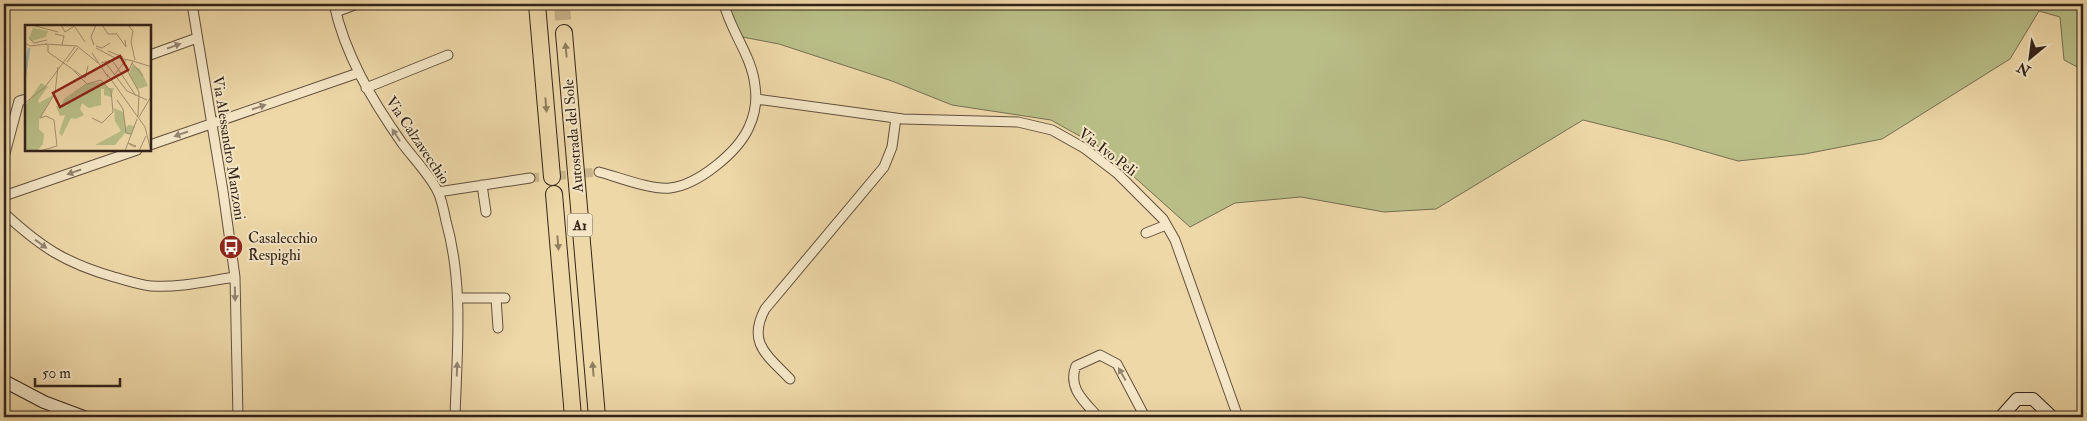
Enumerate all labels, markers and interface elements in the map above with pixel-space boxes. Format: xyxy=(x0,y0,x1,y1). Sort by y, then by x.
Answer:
inset map xyxy=(25,25,151,151)
north arrow xyxy=(2004,32,2054,82)
one-way arrow xyxy=(166,42,181,49)
one-way arrow xyxy=(562,42,570,58)
text: N xyxy=(2014,58,2034,80)
street label: Via Alessandro Manzoni xyxy=(208,75,249,221)
street label: Autostrada del Sole xyxy=(559,78,588,195)
street label: Via Calzavecchio xyxy=(381,93,454,188)
one-way arrow xyxy=(542,97,550,113)
one-way arrow xyxy=(251,103,266,111)
street label: Via Ivo Peli xyxy=(1074,124,1141,181)
one-way arrow xyxy=(392,128,401,141)
one-way arrow xyxy=(173,131,188,139)
one-way arrow xyxy=(66,168,81,176)
road number: A1 xyxy=(568,214,592,236)
place label: Casalecchio Respighi xyxy=(248,229,318,266)
bus stop icon: Casalecchio Respighi xyxy=(218,234,244,260)
one-way arrow xyxy=(554,235,562,251)
one-way arrow xyxy=(34,239,48,249)
one-way arrow xyxy=(231,286,239,302)
scale bar xyxy=(35,356,120,388)
one-way arrow xyxy=(453,360,461,376)
one-way arrow xyxy=(588,360,596,376)
text: 50 m xyxy=(42,364,71,383)
one-way arrow xyxy=(1118,367,1126,381)

